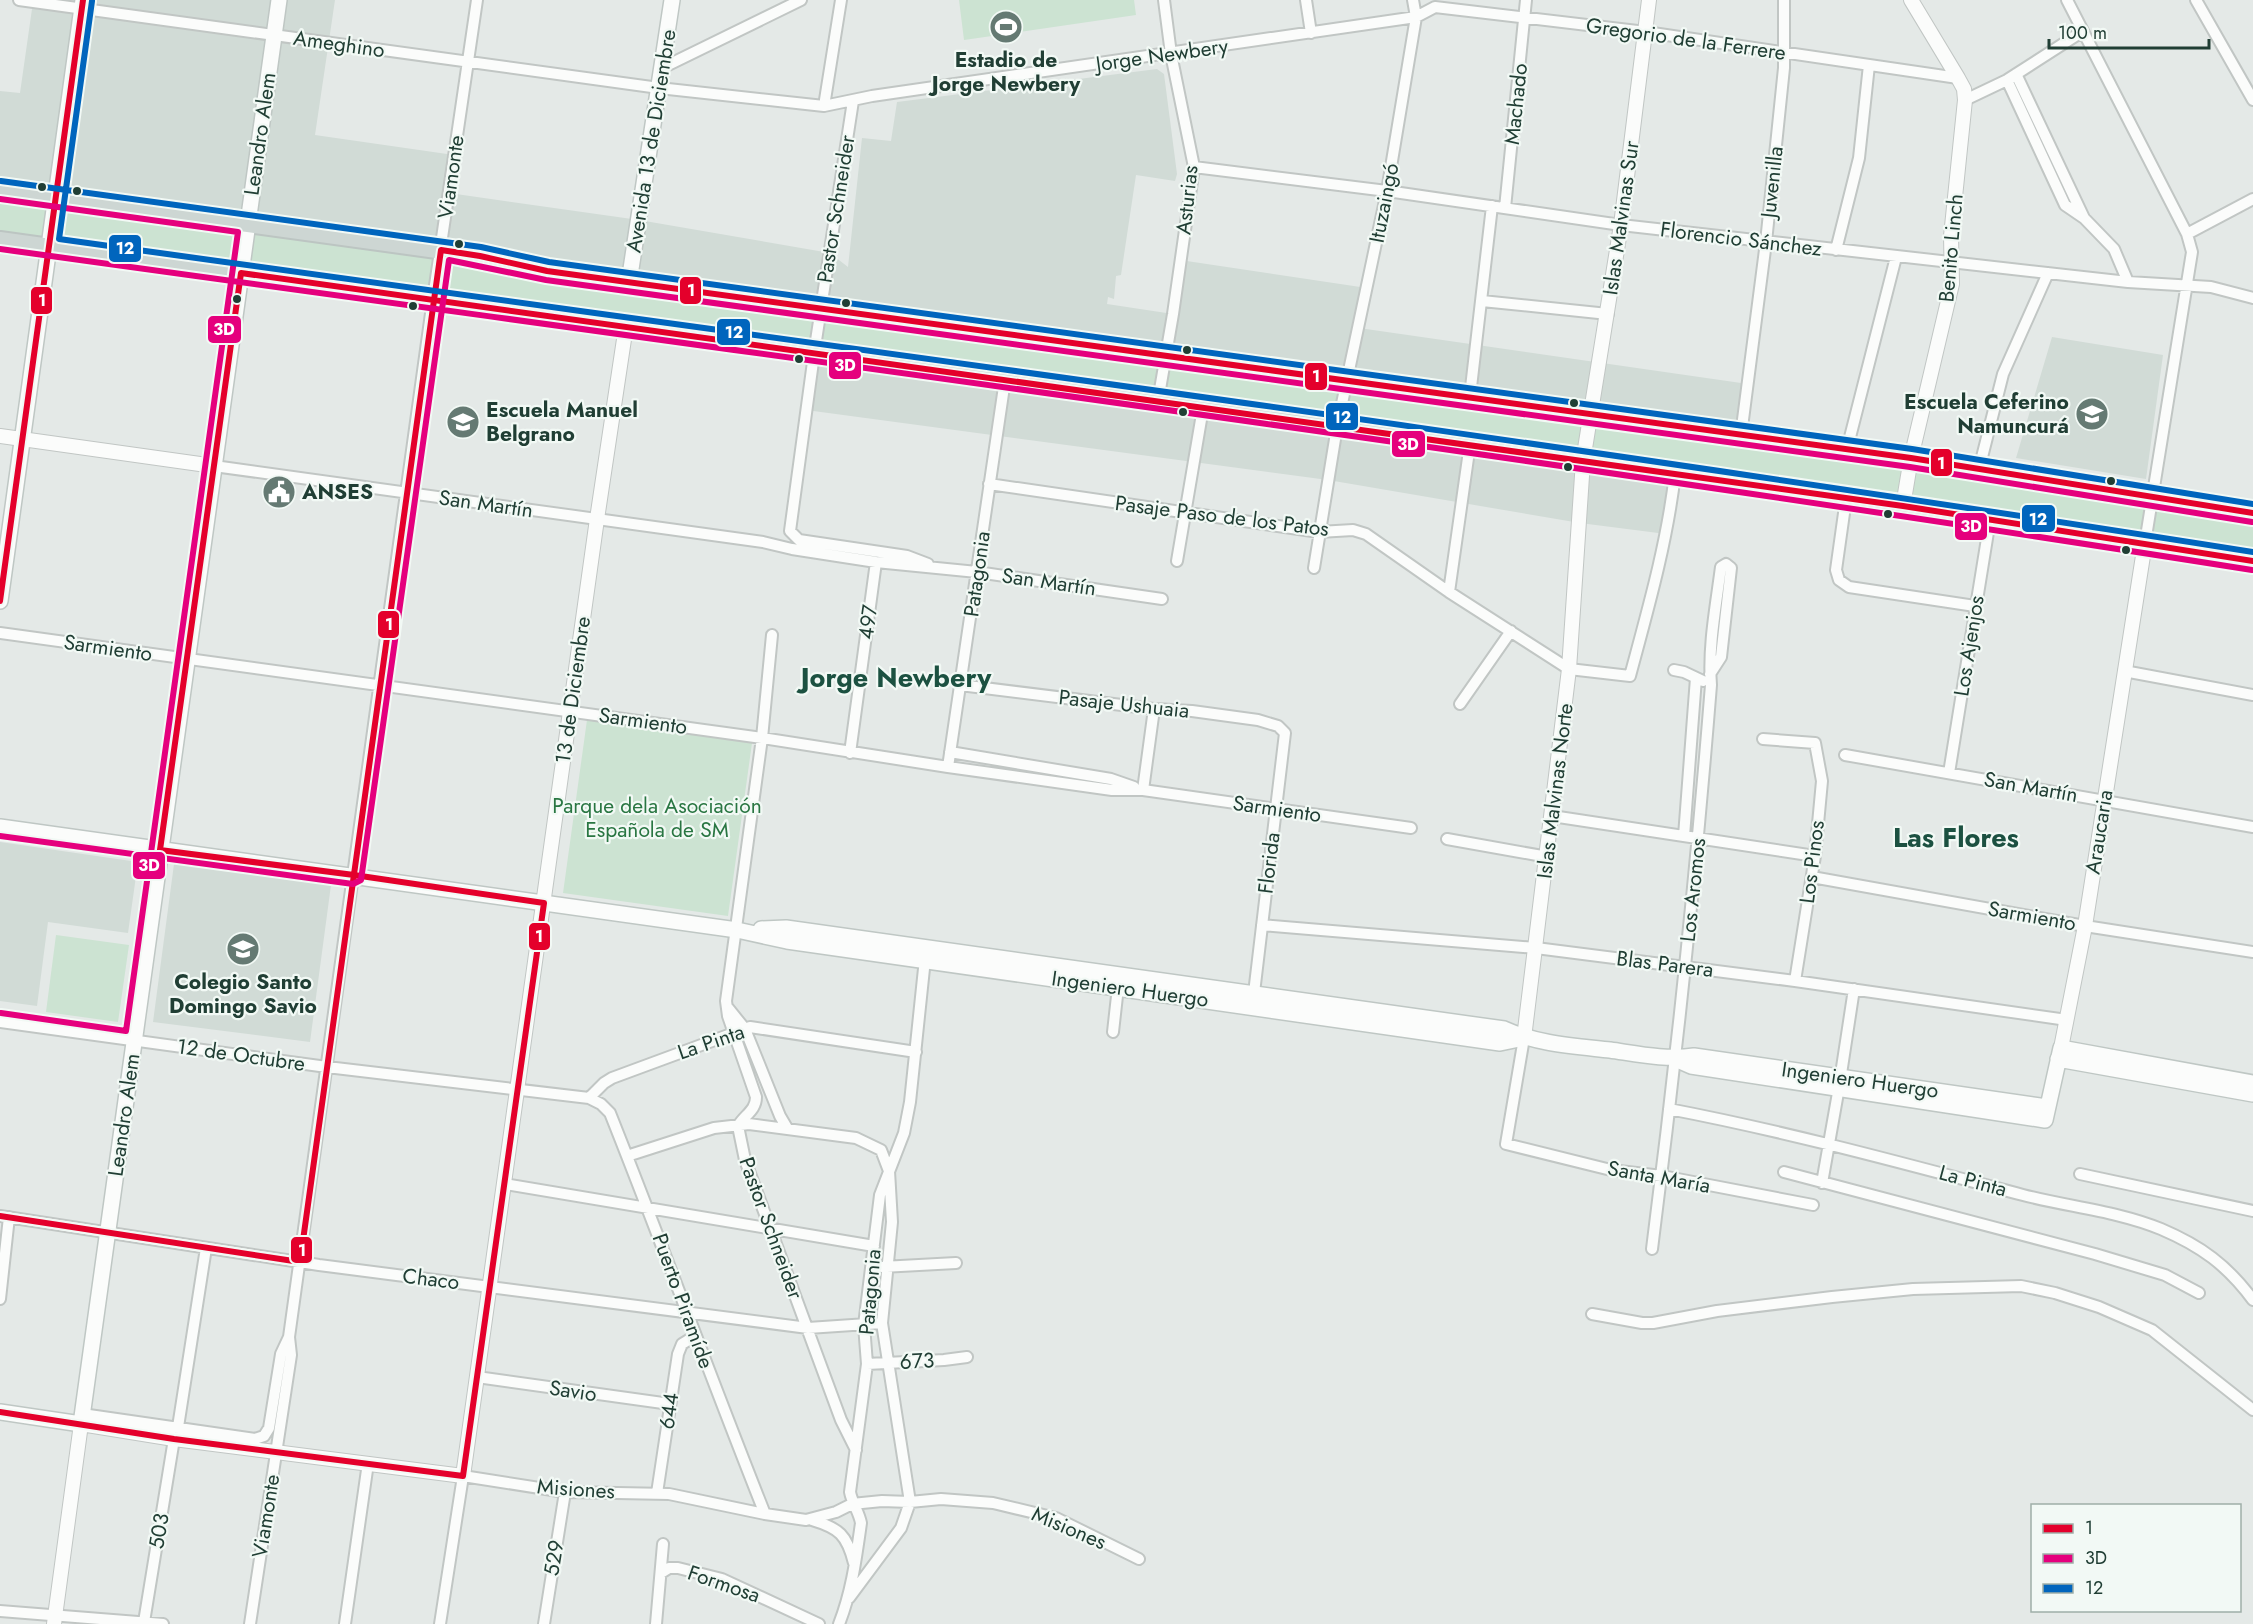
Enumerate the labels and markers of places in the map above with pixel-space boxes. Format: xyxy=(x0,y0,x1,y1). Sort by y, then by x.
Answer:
sports icon: Estadio de Jorge Newbery xyxy=(988,9,1024,45)
place label: Estadio de Jorge Newbery xyxy=(928,45,1081,99)
unlabelled marker xyxy=(36,181,48,193)
unlabelled marker xyxy=(71,185,83,197)
unlabelled marker xyxy=(453,238,465,250)
unlabelled marker xyxy=(231,293,243,305)
unlabelled marker xyxy=(840,297,852,309)
unlabelled marker xyxy=(407,300,419,312)
unlabelled marker xyxy=(1181,344,1193,356)
unlabelled marker xyxy=(793,353,805,365)
place label: Escuela Ceferino Namuncurá xyxy=(1904,387,2069,441)
place label: Escuela Manuel Belgrano xyxy=(486,395,638,449)
school or university icon: Escuela Ceferino Namuncurá xyxy=(2074,396,2110,432)
unlabelled marker xyxy=(1568,397,1580,409)
school or university icon: Escuela Manuel Belgrano xyxy=(445,404,481,440)
unlabelled marker xyxy=(1177,406,1189,418)
unlabelled marker xyxy=(1562,461,1574,473)
public building icon: ANSES xyxy=(261,474,297,510)
unlabelled marker xyxy=(2105,475,2117,487)
place label: ANSES xyxy=(301,477,373,507)
unlabelled marker xyxy=(1882,508,1894,520)
unlabelled marker xyxy=(2120,544,2132,556)
school or university icon: Colegio Santo Domingo Savio xyxy=(225,931,261,967)
place label: Colegio Santo Domingo Savio xyxy=(169,967,317,1021)

